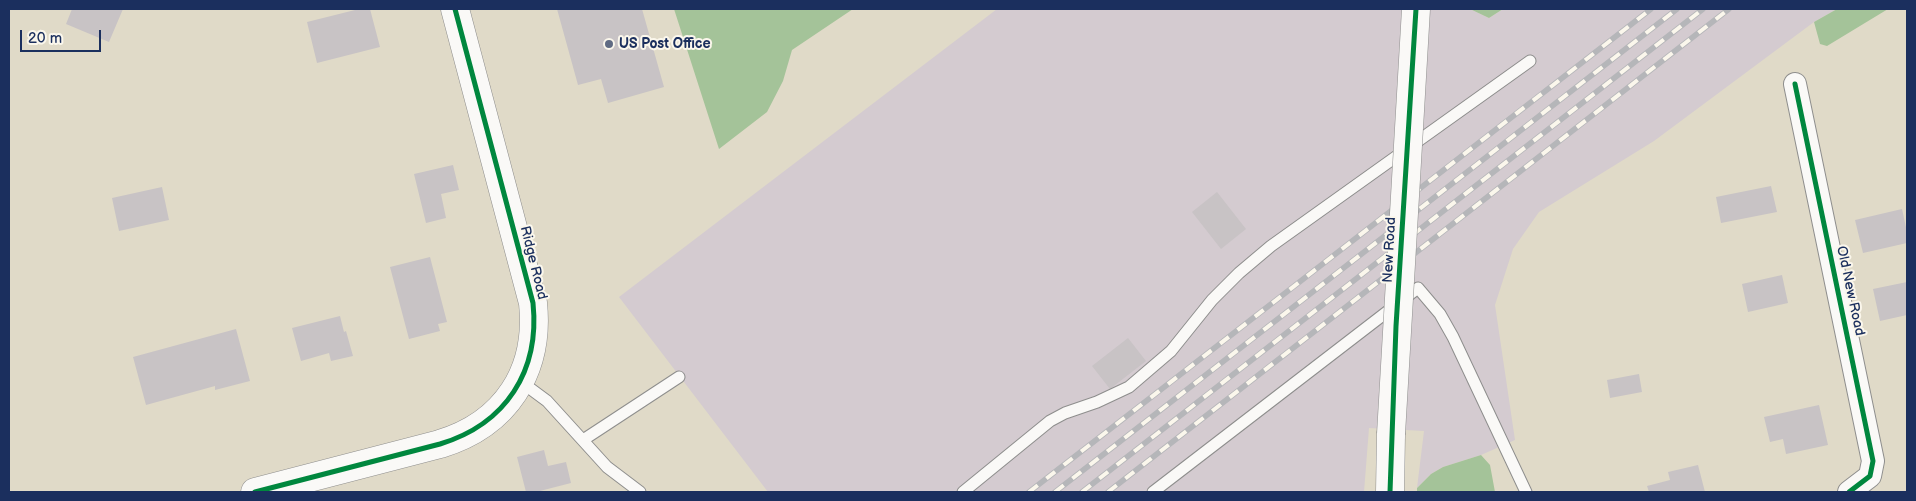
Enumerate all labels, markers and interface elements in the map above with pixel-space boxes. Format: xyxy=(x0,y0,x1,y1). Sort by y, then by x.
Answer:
scale bar xyxy=(22,20,104,52)
text: 20 m xyxy=(28,29,62,48)
place label: US Post Office xyxy=(619,36,711,52)
marker: US Post Office xyxy=(603,38,615,50)
street label: New Road xyxy=(1380,217,1400,283)
street label: Ridge Road xyxy=(516,224,550,302)
street label: Old New Road xyxy=(1832,245,1868,337)

